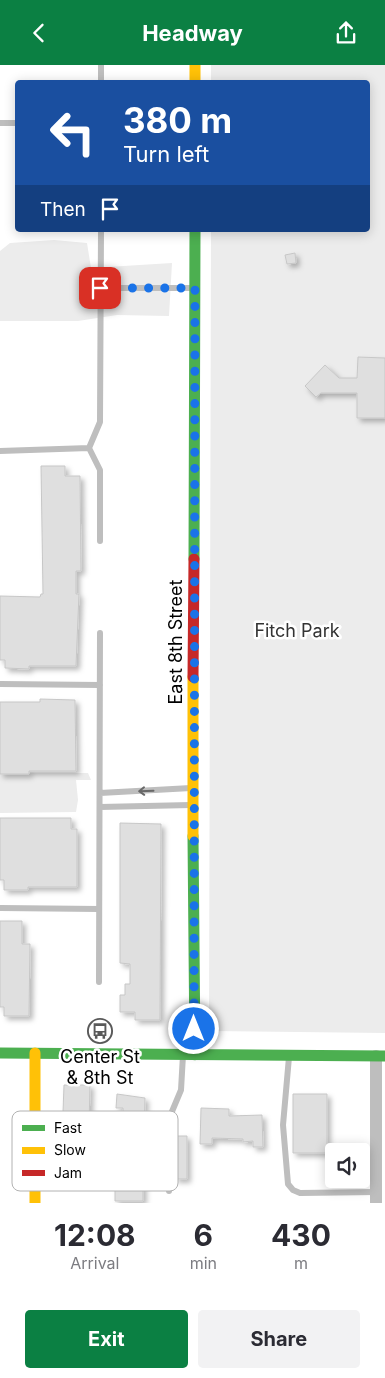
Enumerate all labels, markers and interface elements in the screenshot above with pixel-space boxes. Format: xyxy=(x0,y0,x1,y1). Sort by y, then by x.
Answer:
icon: back xyxy=(25,19,53,47)
icon: share xyxy=(332,19,360,47)
text: Headway xyxy=(142,20,243,46)
text: 380 m xyxy=(123,99,232,141)
icon: left xyxy=(40,100,105,165)
text: Turn left xyxy=(123,141,209,167)
icon: arrive xyxy=(96,195,124,223)
text: Then xyxy=(40,198,86,221)
pin xyxy=(79,267,121,309)
icon: arrive xyxy=(86,274,114,302)
street label: East 8th Street xyxy=(165,579,186,704)
park label: Fitch Park xyxy=(254,620,340,641)
one-way arrow xyxy=(139,786,155,795)
position arrow xyxy=(167,1002,219,1054)
bus stop icon: Center St & 8th St xyxy=(87,1018,113,1044)
place label: Center St & 8th St xyxy=(60,1046,140,1088)
legend xyxy=(12,1111,178,1191)
text: Fast xyxy=(54,1119,82,1136)
text: Slow xyxy=(54,1141,86,1158)
map controls xyxy=(325,1143,370,1188)
button: sound xyxy=(325,1143,370,1188)
text: Jam xyxy=(54,1164,82,1181)
text: 12:08 xyxy=(54,1217,136,1253)
text: 6 xyxy=(194,1217,213,1253)
text: 430 xyxy=(271,1217,331,1253)
text: Arrival xyxy=(70,1253,119,1273)
text: min xyxy=(190,1253,217,1273)
text: m xyxy=(294,1253,308,1273)
button: Exit xyxy=(25,1310,188,1368)
button: Share xyxy=(198,1310,360,1368)

